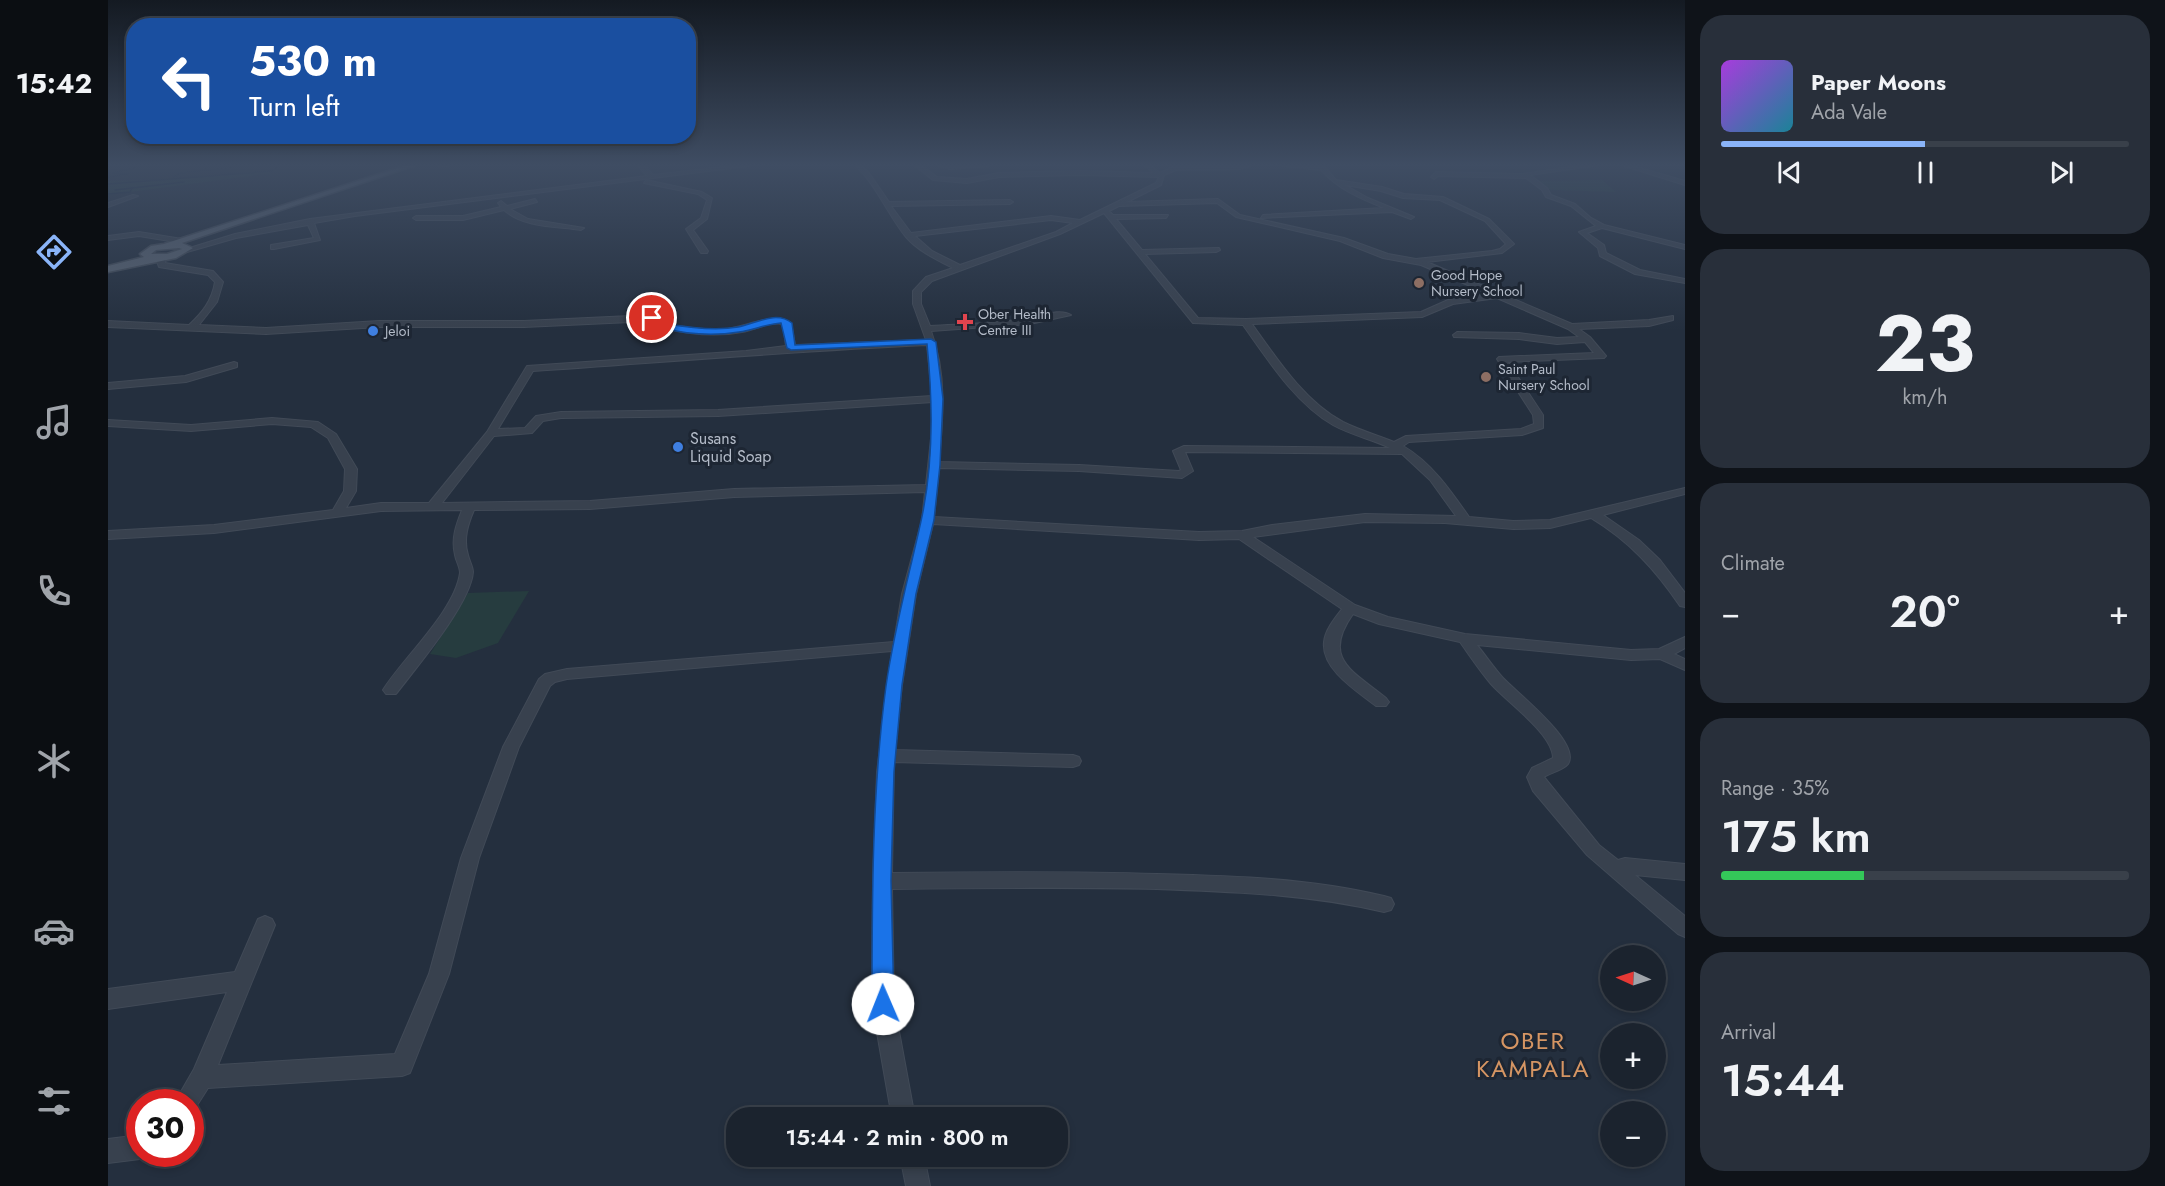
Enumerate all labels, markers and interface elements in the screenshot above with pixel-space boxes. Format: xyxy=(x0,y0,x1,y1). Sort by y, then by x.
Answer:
text: 530 m xyxy=(249,31,377,92)
icon: left xyxy=(150,42,228,120)
text: 15:42 xyxy=(16,64,92,103)
text: Paper Moons xyxy=(1811,66,1946,98)
text: Turn left xyxy=(249,87,339,126)
text: Ada Vale xyxy=(1811,98,1887,127)
icon: previous xyxy=(1773,156,1806,189)
icon: pause xyxy=(1909,156,1942,189)
icon: next xyxy=(2045,156,2078,189)
icon: directions xyxy=(33,231,75,273)
place label: Good Hope Nursery School xyxy=(1431,265,1523,301)
marker: Good Hope Nursery School xyxy=(1412,276,1426,290)
text: 23 xyxy=(1875,288,1975,400)
pin xyxy=(626,292,677,343)
icon: arrive xyxy=(635,301,668,334)
place label: Ober Health Centre III xyxy=(978,304,1051,340)
marker: Ober Health Centre III xyxy=(956,313,974,331)
place label: Jeloi xyxy=(383,321,410,341)
marker: Jeloi xyxy=(366,324,380,338)
place label: Saint Paul Nursery School xyxy=(1498,359,1590,395)
marker: Saint Paul Nursery School xyxy=(1479,370,1493,384)
text: km/h xyxy=(1902,383,1948,412)
icon: music xyxy=(33,401,75,443)
place label: Susans Liquid Soap xyxy=(690,427,771,468)
marker: Susans Liquid Soap xyxy=(671,440,685,454)
text: Climate xyxy=(1721,549,1785,578)
icon: phone xyxy=(33,570,75,612)
text: 20° xyxy=(1889,579,1960,644)
text: − xyxy=(1721,589,1740,636)
text: + xyxy=(2109,589,2129,636)
icon: climate xyxy=(33,740,75,782)
text: Range · 35% xyxy=(1721,774,1829,803)
text: 175 km xyxy=(1721,804,1871,869)
icon: car xyxy=(33,910,75,952)
north arrow xyxy=(1600,945,1666,1011)
map controls xyxy=(1600,945,1666,1167)
position arrow xyxy=(851,972,915,1036)
text: Arrival xyxy=(1721,1018,1776,1047)
district label: OBER KAMPALA xyxy=(1476,1023,1590,1086)
button: + xyxy=(1600,1023,1666,1089)
text: 15:44 xyxy=(1721,1048,1845,1113)
icon: filters xyxy=(33,1080,75,1122)
speed limit sign: 30 xyxy=(126,1089,204,1167)
button: − xyxy=(1600,1101,1666,1167)
text: 15:44 · 2 min · 800 m xyxy=(785,1121,1009,1153)

